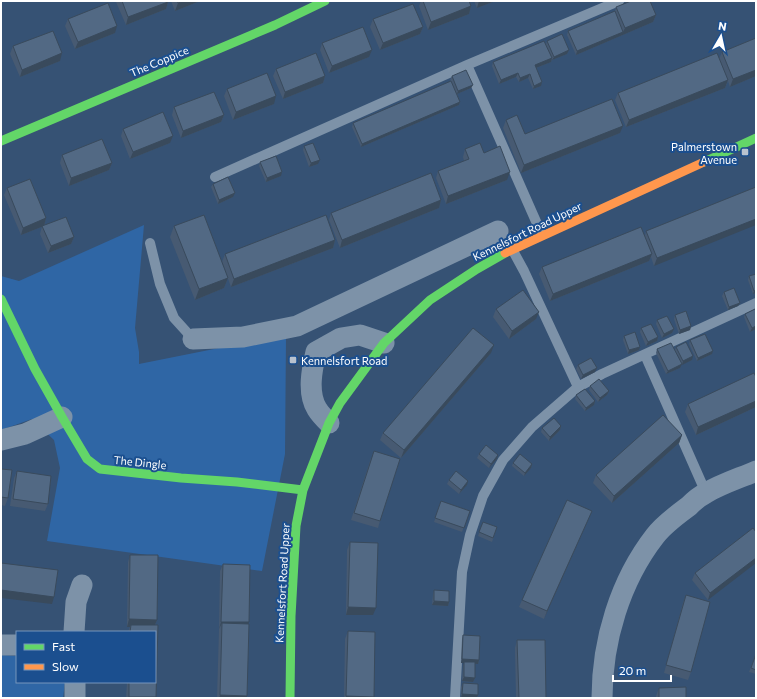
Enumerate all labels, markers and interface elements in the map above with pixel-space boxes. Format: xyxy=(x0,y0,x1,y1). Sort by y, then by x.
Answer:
north arrow xyxy=(701,16,741,56)
text: N xyxy=(718,19,728,33)
street label: The Coppice xyxy=(128,43,190,79)
place label: Palmerstown Avenue xyxy=(671,140,737,166)
marker: Palmerstown Avenue xyxy=(740,147,750,157)
street label: Kennelsfort Road Upper xyxy=(470,199,584,263)
place label: Kennelsfort Road xyxy=(301,354,387,367)
marker: Kennelsfort Road xyxy=(288,355,298,365)
street label: The Dingle xyxy=(113,453,167,471)
street label: Kennelsfort Road Upper xyxy=(272,522,292,643)
legend xyxy=(16,631,156,683)
text: Fast xyxy=(52,639,75,653)
scale bar xyxy=(613,657,671,683)
text: Slow xyxy=(52,659,79,673)
text: 20 m xyxy=(619,663,646,677)

